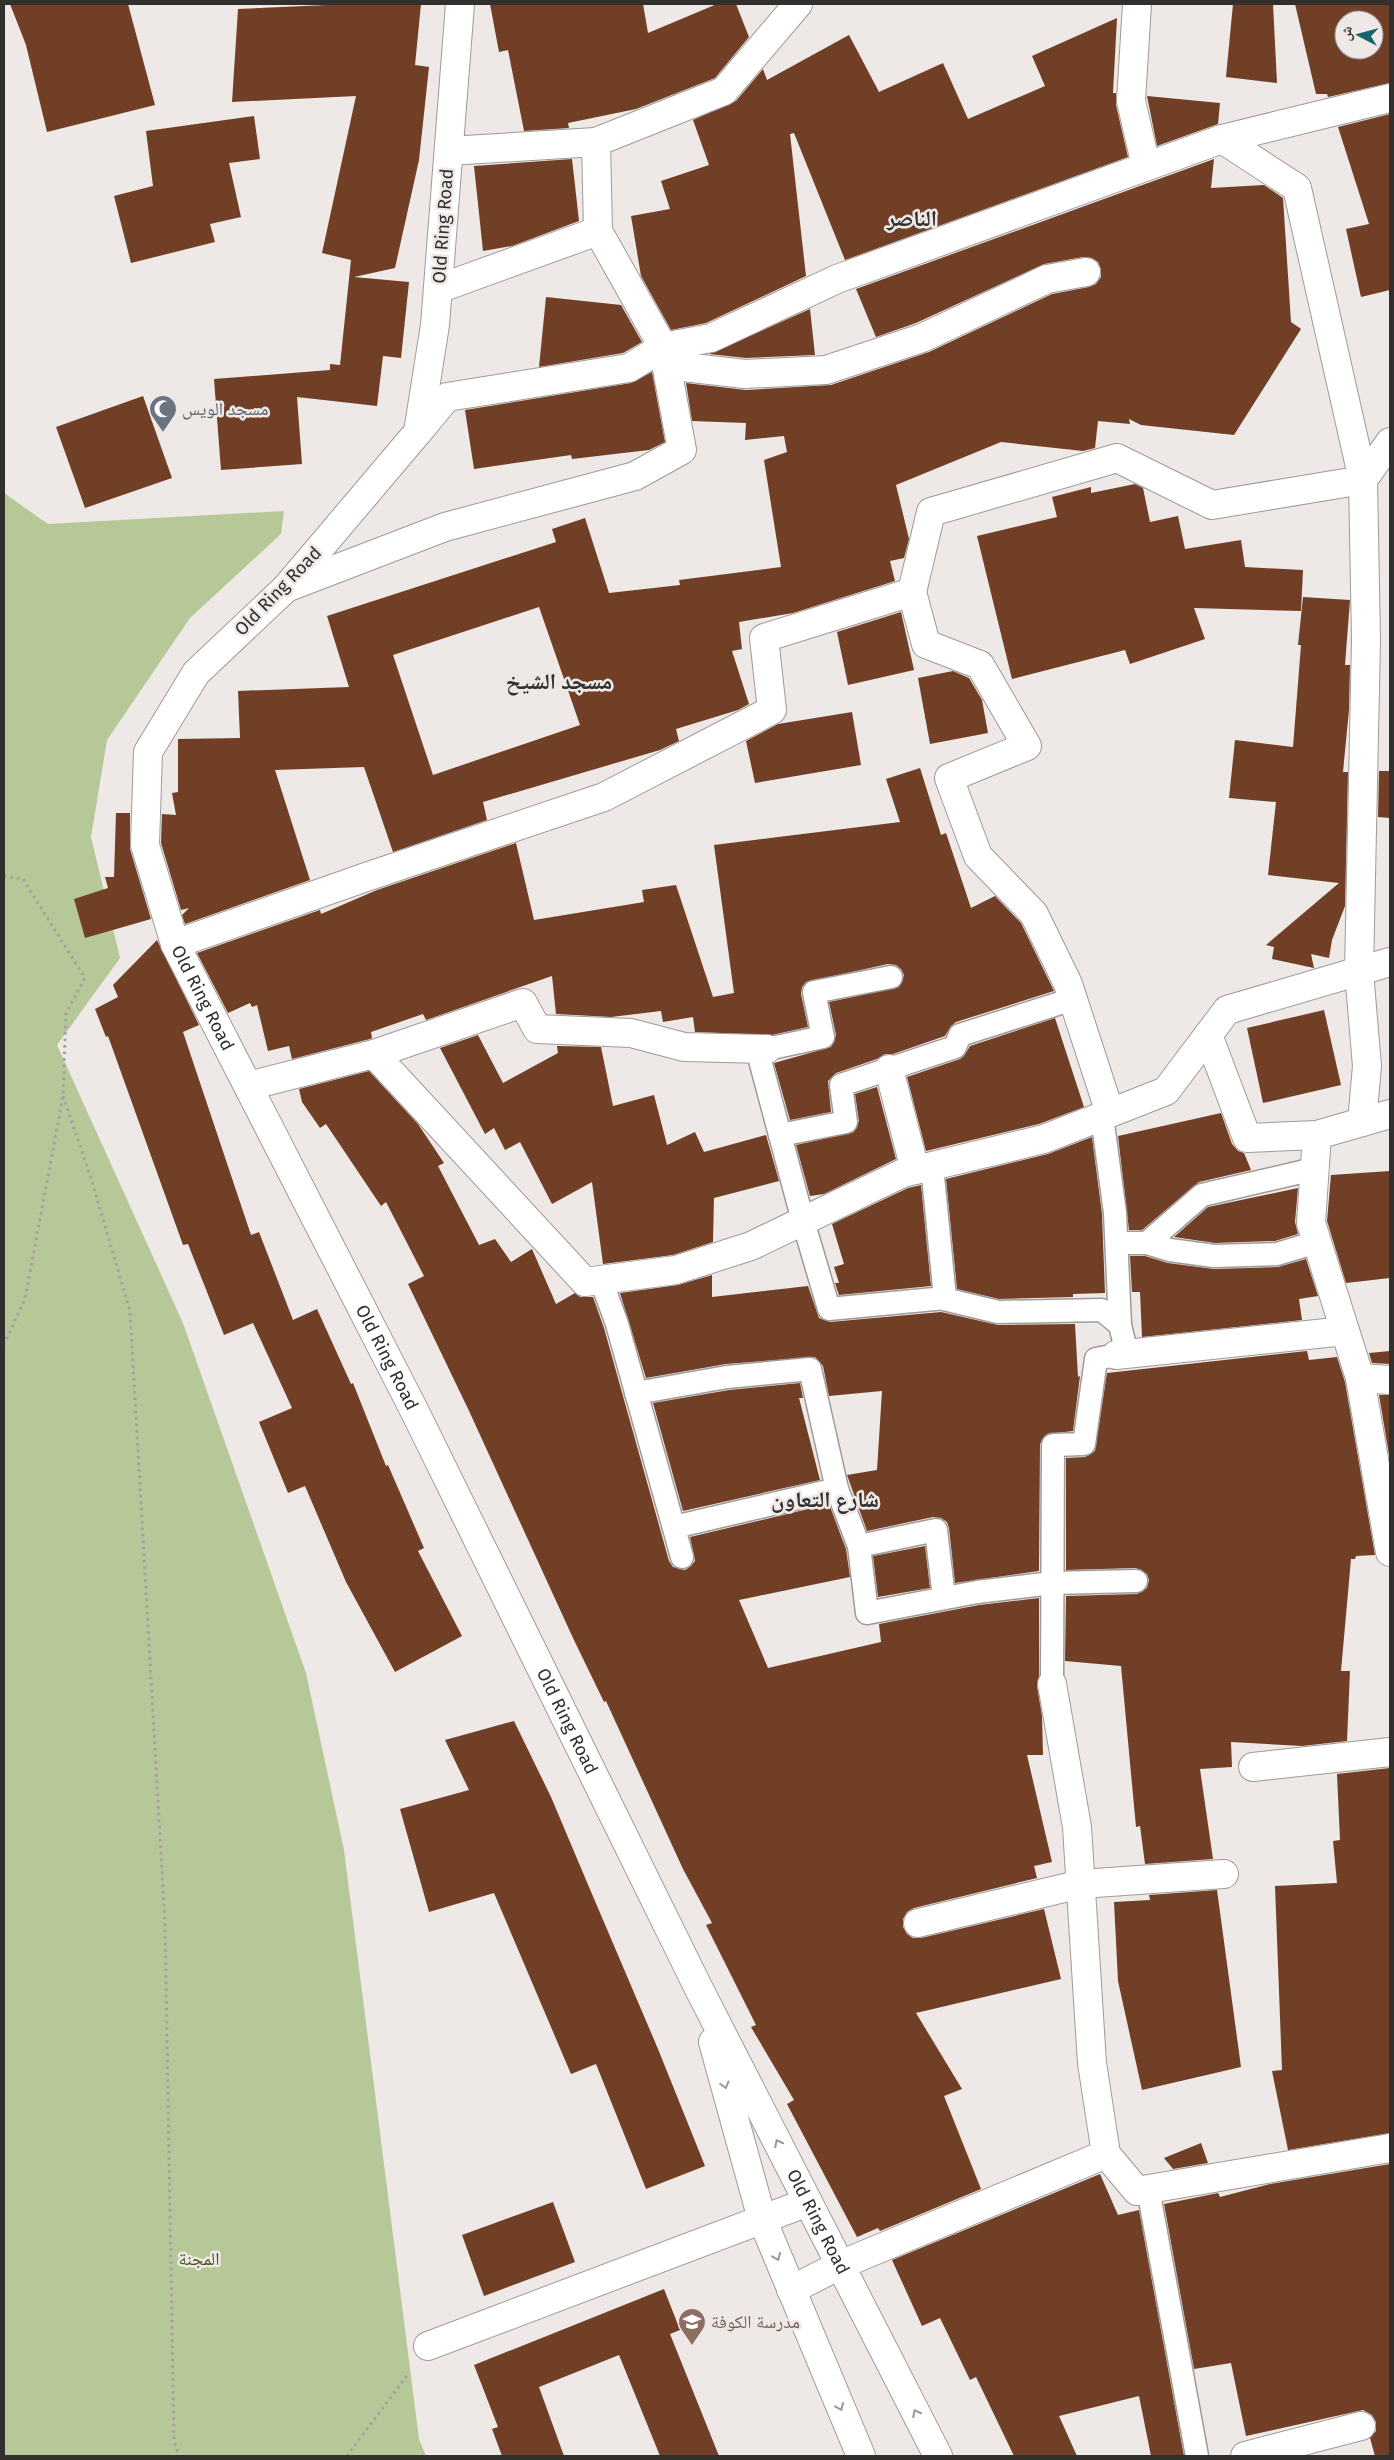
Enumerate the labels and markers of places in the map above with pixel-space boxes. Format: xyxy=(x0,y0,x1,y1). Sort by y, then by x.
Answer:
mosque icon: مسجد الويس xyxy=(148,394,178,433)
place label: مسجد الويس xyxy=(182,398,268,420)
school or university icon: مدرسة الكوفة xyxy=(677,2307,707,2346)
place label: مدرسة الكوفة xyxy=(711,2311,800,2333)

